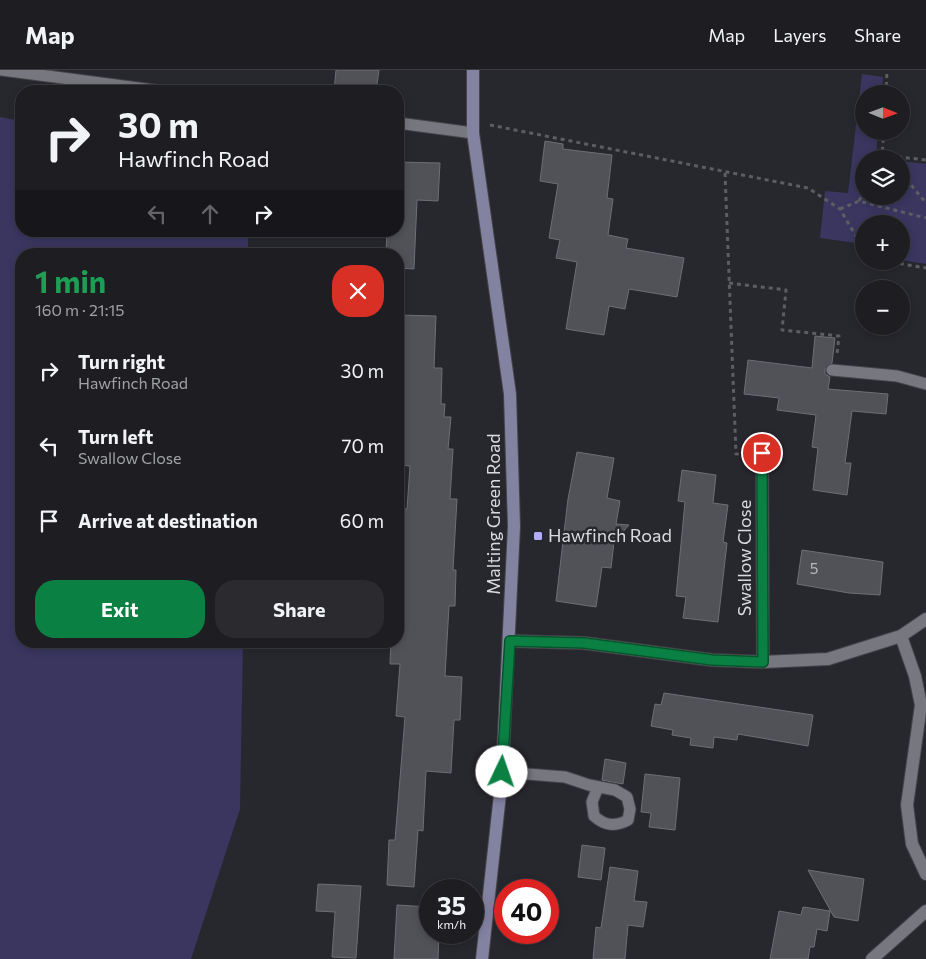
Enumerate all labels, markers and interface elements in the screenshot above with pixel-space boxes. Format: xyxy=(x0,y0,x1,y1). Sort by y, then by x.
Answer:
text: Map xyxy=(25,20,75,49)
text: Map xyxy=(708,24,745,46)
text: Layers xyxy=(773,24,826,46)
text: Share xyxy=(854,24,901,46)
north arrow xyxy=(855,85,910,140)
map controls xyxy=(855,85,910,335)
text: 30 m xyxy=(118,102,199,145)
icon: right xyxy=(35,105,100,170)
text: Hawfinch Road xyxy=(118,145,269,172)
button: layers xyxy=(855,150,910,205)
icon: left xyxy=(143,200,171,228)
icon: ahead xyxy=(196,200,224,228)
icon: right xyxy=(249,200,277,228)
button: + xyxy=(855,215,910,270)
text: 1 min xyxy=(35,262,106,299)
button: close xyxy=(332,265,384,317)
button: − xyxy=(855,280,910,335)
text: 160 m · 21:15 xyxy=(35,300,124,319)
text: Turn right xyxy=(78,350,165,373)
icon: right xyxy=(35,357,63,385)
text: 30 m xyxy=(341,359,384,382)
text: Hawfinch Road xyxy=(78,373,188,392)
text: Turn left xyxy=(78,425,153,448)
icon: left xyxy=(35,432,63,460)
pin xyxy=(741,432,783,474)
street label: Malting Green Road xyxy=(482,433,504,595)
text: 70 m xyxy=(341,434,384,457)
icon: arrive xyxy=(748,439,776,467)
text: Swallow Close xyxy=(78,448,181,467)
street label: Swallow Close xyxy=(733,500,755,616)
icon: arrive xyxy=(35,507,63,535)
text: Arrive at destination xyxy=(78,509,258,532)
text: 60 m xyxy=(340,509,384,532)
place label: Hawfinch Road xyxy=(548,524,672,546)
marker: Hawfinch Road xyxy=(532,530,544,542)
house number: 5 xyxy=(810,559,818,577)
button: Exit xyxy=(35,580,205,638)
button: Share xyxy=(215,580,384,638)
position arrow xyxy=(475,745,527,797)
speed limit sign: 40 xyxy=(494,879,559,944)
text: 35 xyxy=(437,890,466,920)
text: km/h xyxy=(437,917,466,931)

